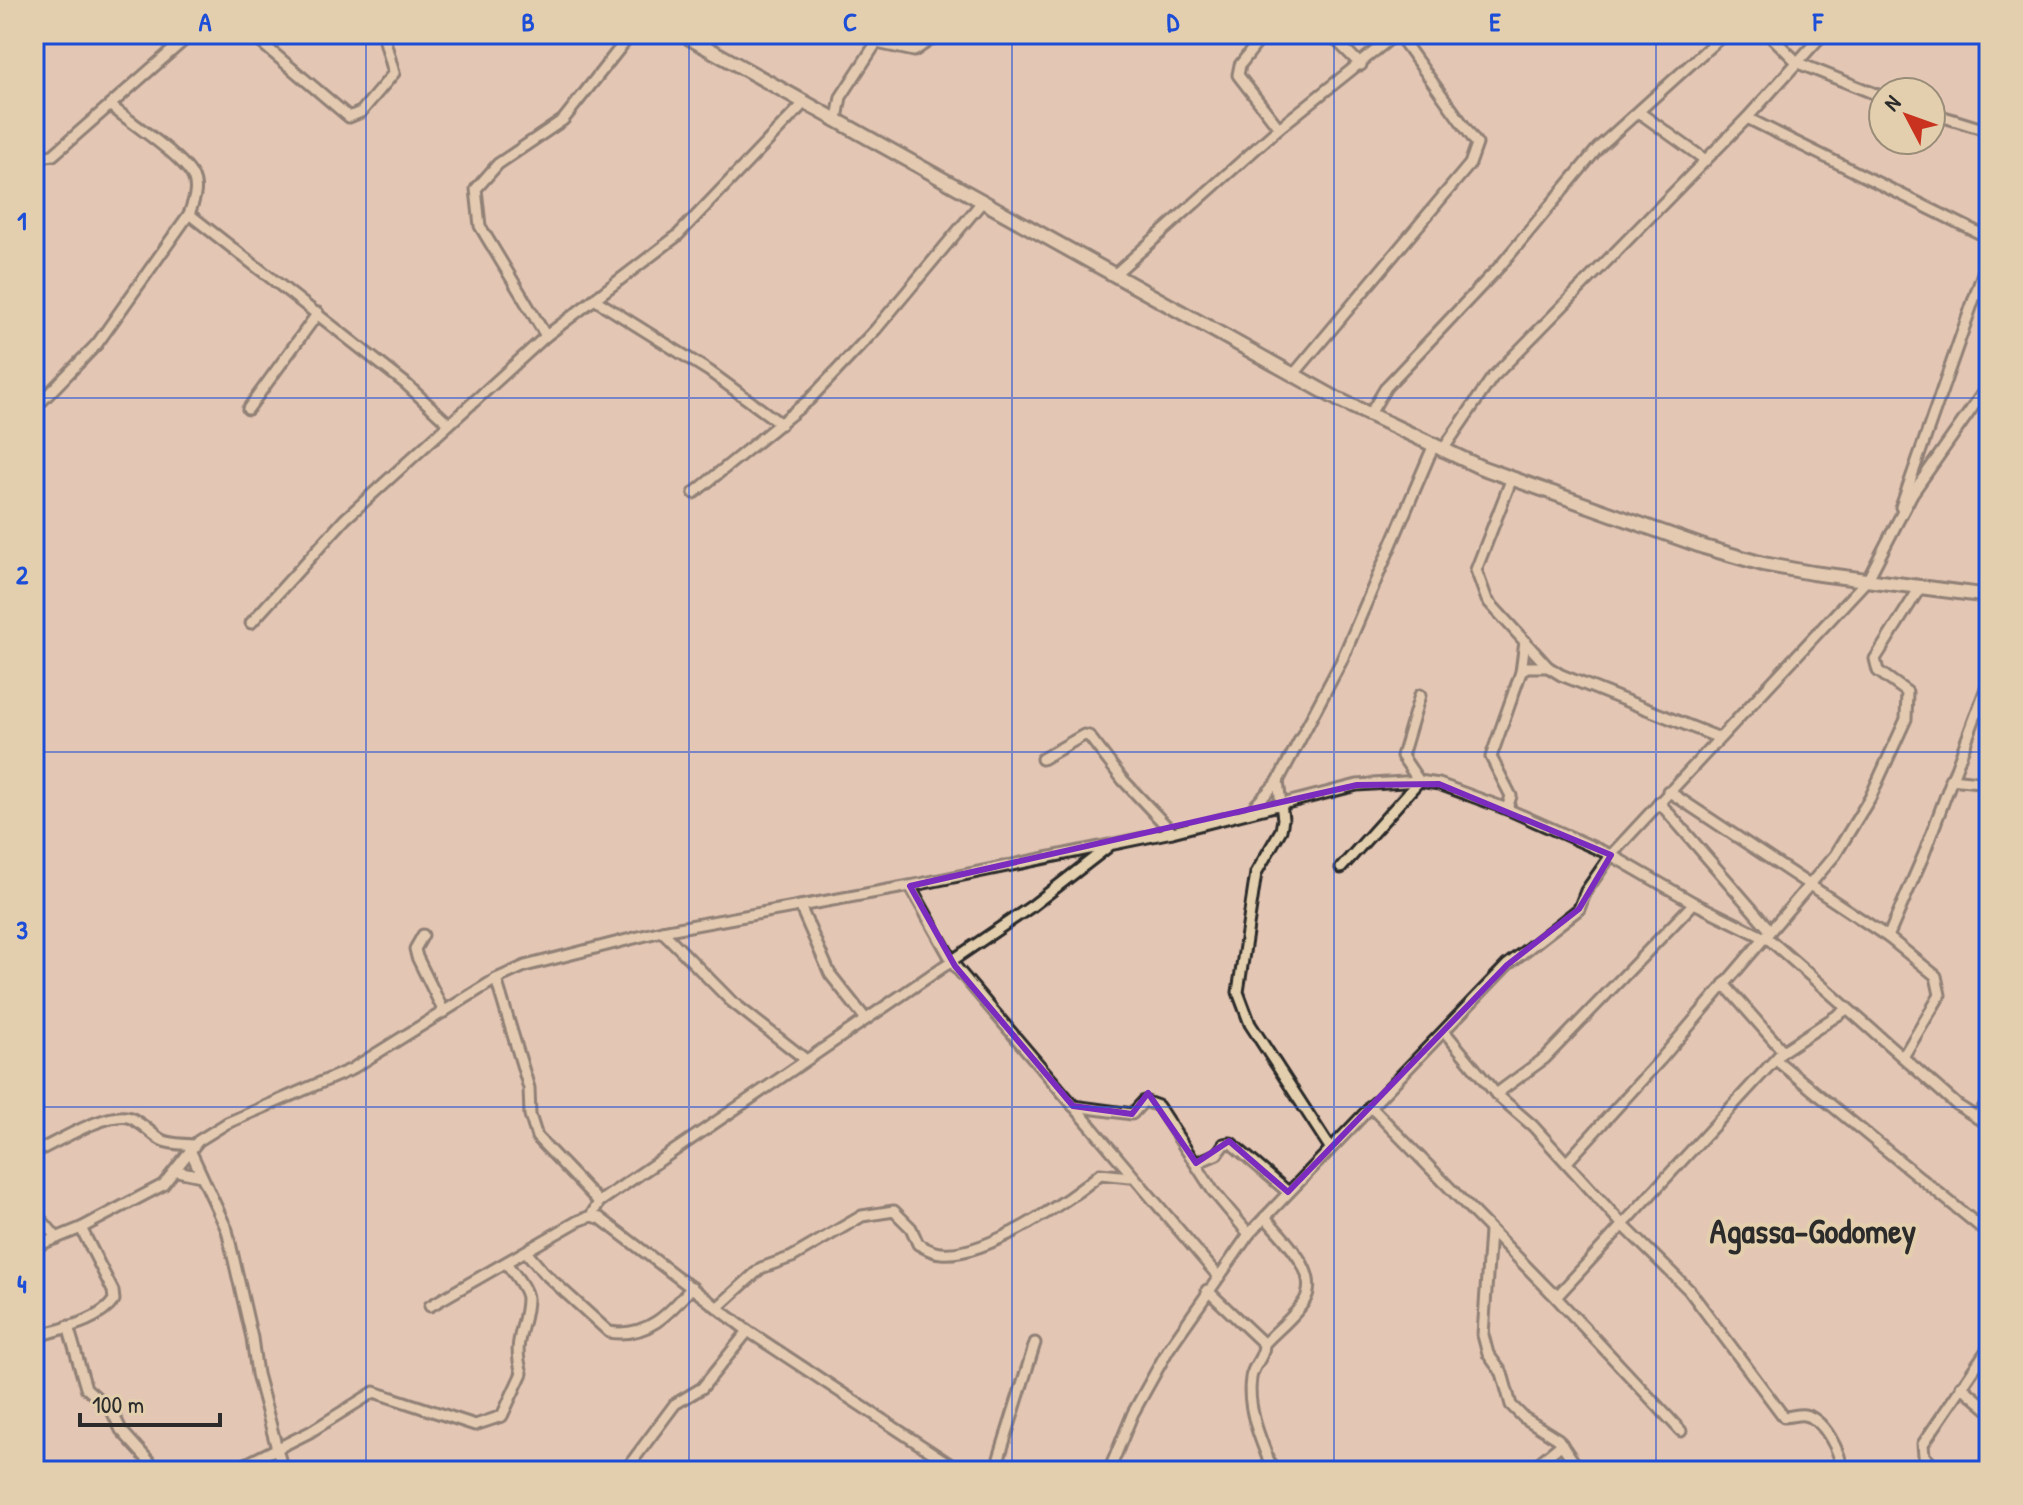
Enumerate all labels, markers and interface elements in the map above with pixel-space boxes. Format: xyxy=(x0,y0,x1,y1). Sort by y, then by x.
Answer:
text: A xyxy=(199,4,212,39)
text: B xyxy=(521,4,535,39)
text: C xyxy=(843,4,857,39)
text: D xyxy=(1167,4,1180,39)
text: E xyxy=(1489,4,1501,39)
text: F xyxy=(1812,4,1824,39)
north arrow xyxy=(1867,76,1947,156)
text: N xyxy=(1877,88,1907,117)
text: 1 xyxy=(17,203,27,238)
text: 2 xyxy=(16,557,29,592)
text: 3 xyxy=(16,912,28,947)
district label: Agassa-Godomey xyxy=(1710,1208,1916,1255)
text: 4 xyxy=(17,1266,27,1301)
scale bar xyxy=(80,1377,220,1427)
text: 100 m xyxy=(92,1388,144,1420)

